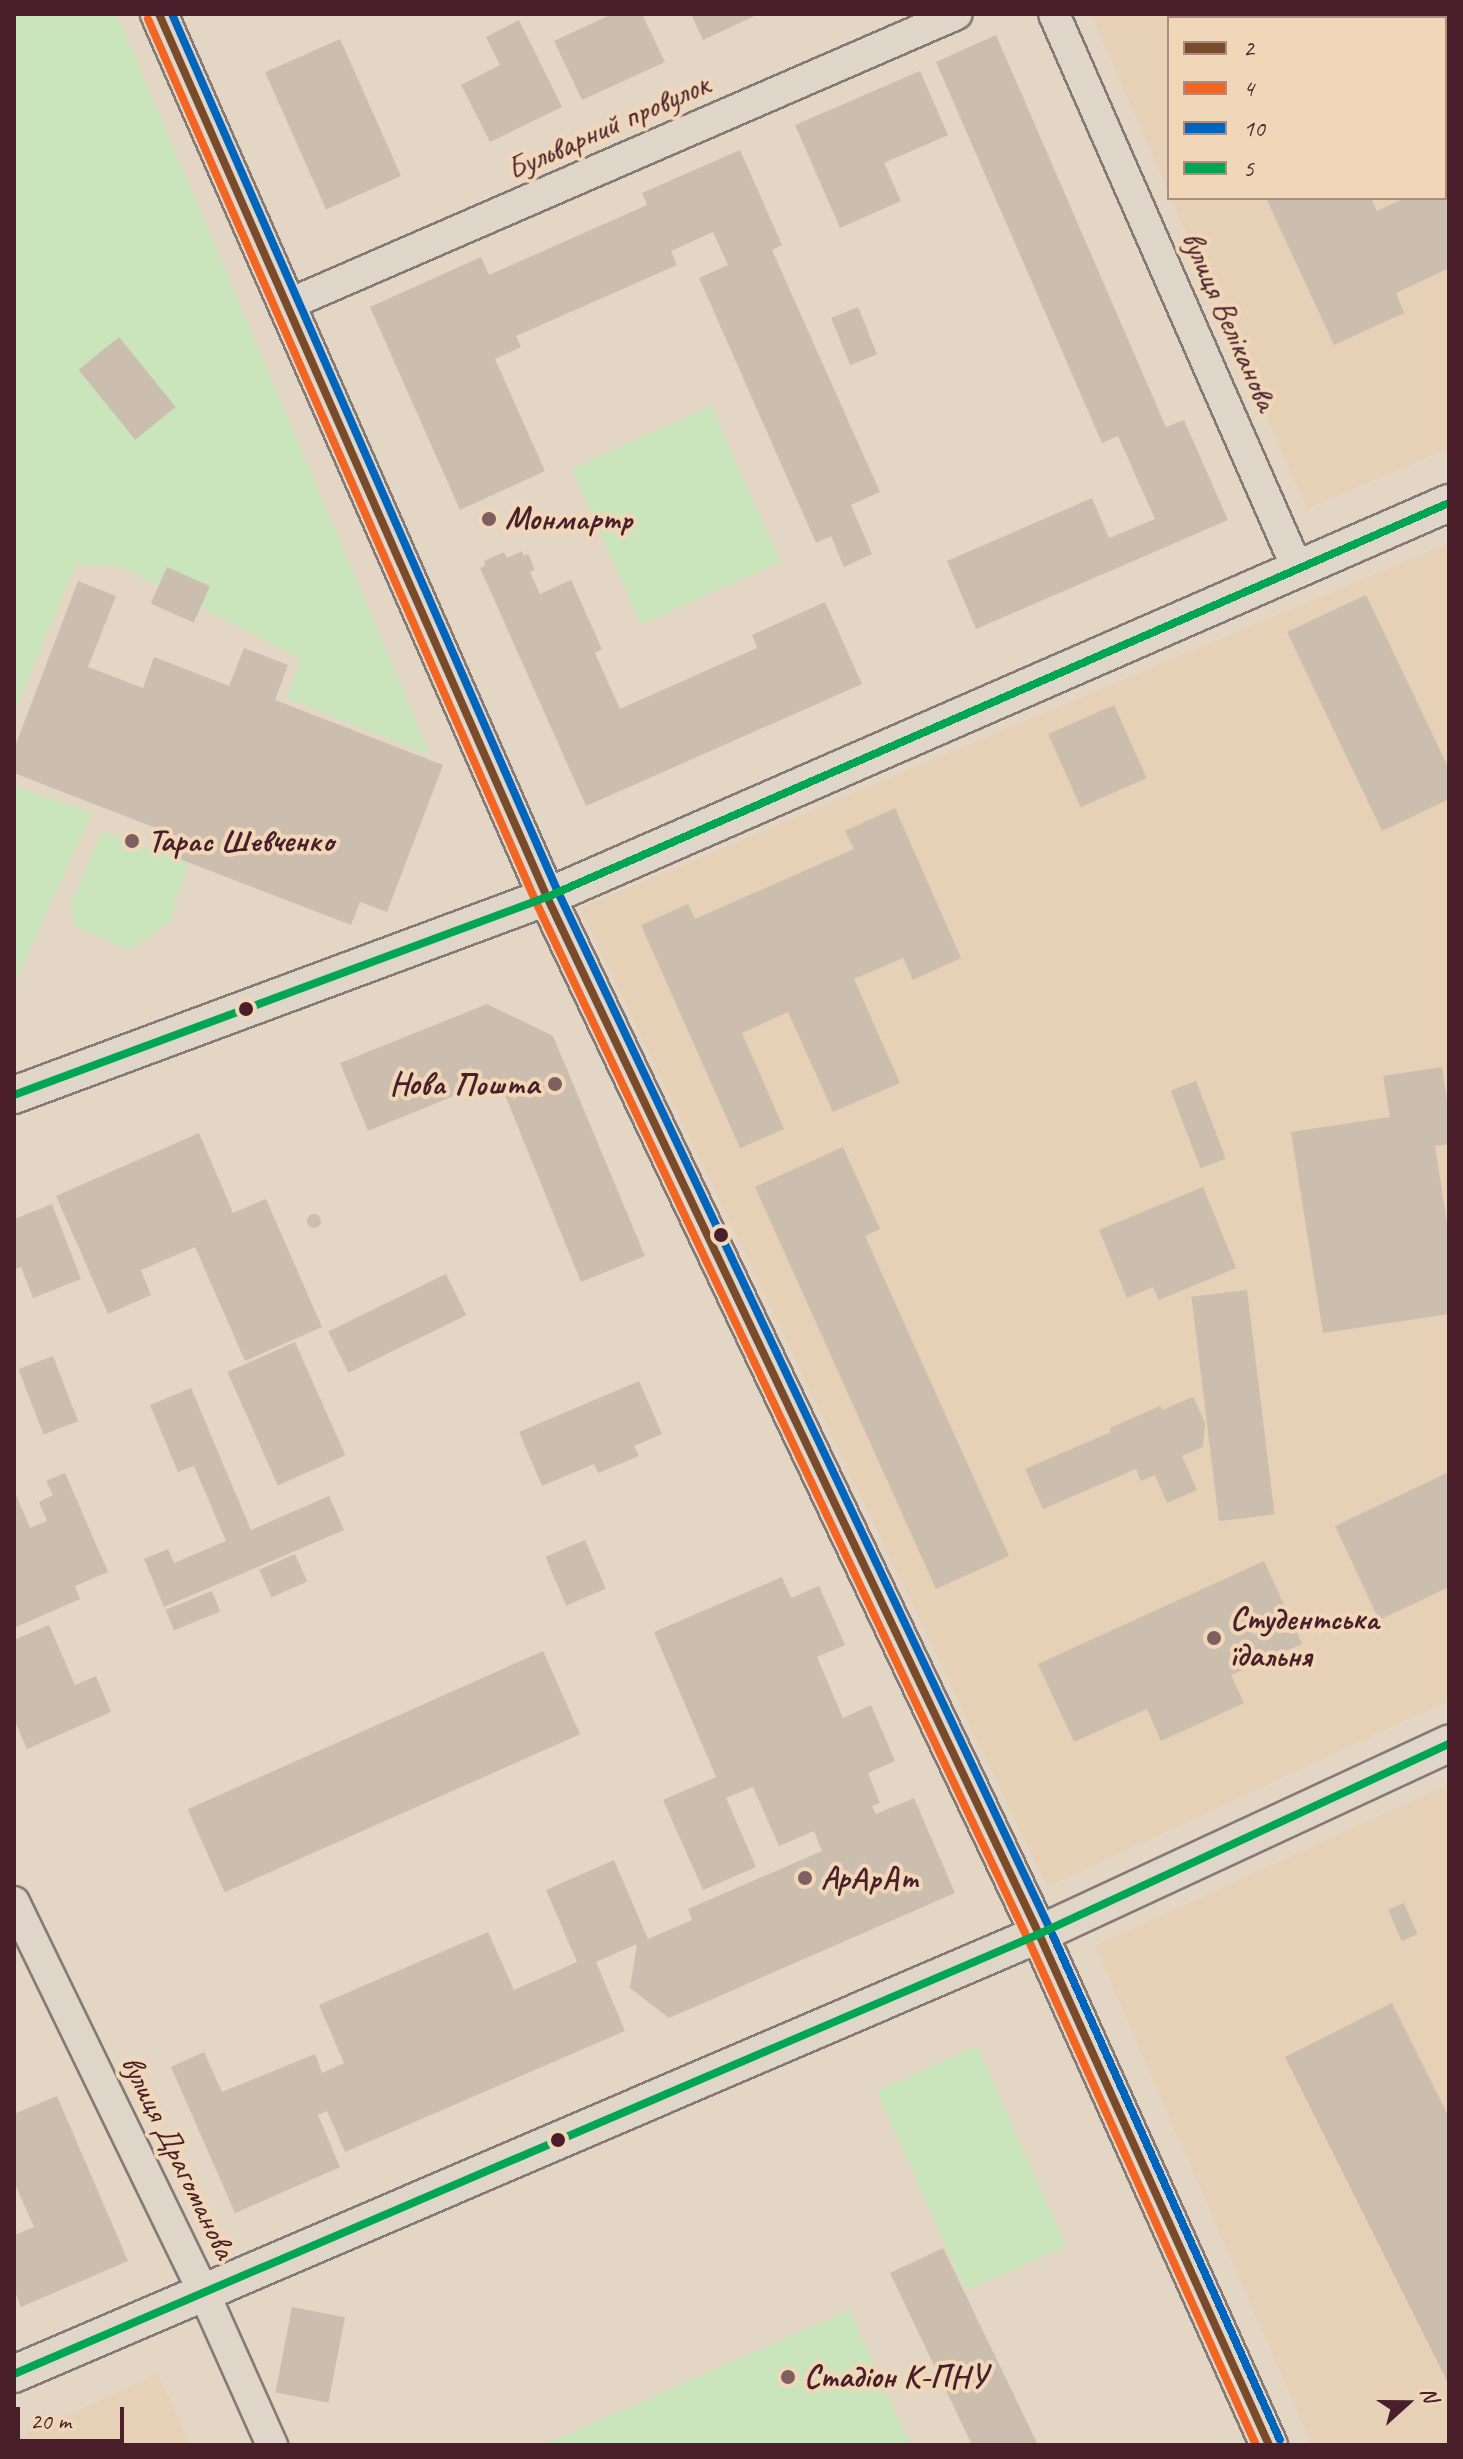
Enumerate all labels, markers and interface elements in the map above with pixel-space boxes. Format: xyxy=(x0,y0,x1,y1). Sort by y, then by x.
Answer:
legend xyxy=(1167,16,1447,200)
text: 2 xyxy=(1243,33,1254,63)
street label: Бульварний провулок xyxy=(501,65,715,189)
text: 4 xyxy=(1243,73,1254,103)
text: 10 xyxy=(1243,113,1265,143)
text: 5 xyxy=(1243,153,1254,183)
street label: вулиця Веліканова xyxy=(1172,225,1286,417)
place label: Монмартр xyxy=(505,500,632,538)
marker: Монмартр xyxy=(480,510,498,528)
place label: Тарас Шевченко xyxy=(148,822,333,860)
marker: Тарас Шевченко xyxy=(123,832,141,850)
unlabelled marker xyxy=(238,1001,254,1017)
place label: Нова Пошта xyxy=(392,1065,539,1103)
marker: Нова Пошта xyxy=(546,1075,564,1093)
unlabelled marker xyxy=(713,1227,729,1243)
place label: Студентська їдальня xyxy=(1230,1601,1378,1676)
marker: Студентська їдальня xyxy=(1205,1629,1223,1647)
place label: АрАрАт xyxy=(821,1859,919,1897)
marker: АрАрАт xyxy=(796,1869,814,1887)
street label: вулиця Драгоманова xyxy=(112,2049,244,2265)
unlabelled marker xyxy=(550,2132,566,2148)
place label: Стадіон К-ПНУ xyxy=(804,2358,987,2396)
north arrow xyxy=(1367,2363,1447,2443)
marker: Стадіон К-ПНУ xyxy=(779,2368,797,2386)
text: N xyxy=(1414,2383,1445,2406)
scale bar xyxy=(20,2391,128,2441)
text: 20 m xyxy=(30,2406,71,2436)

